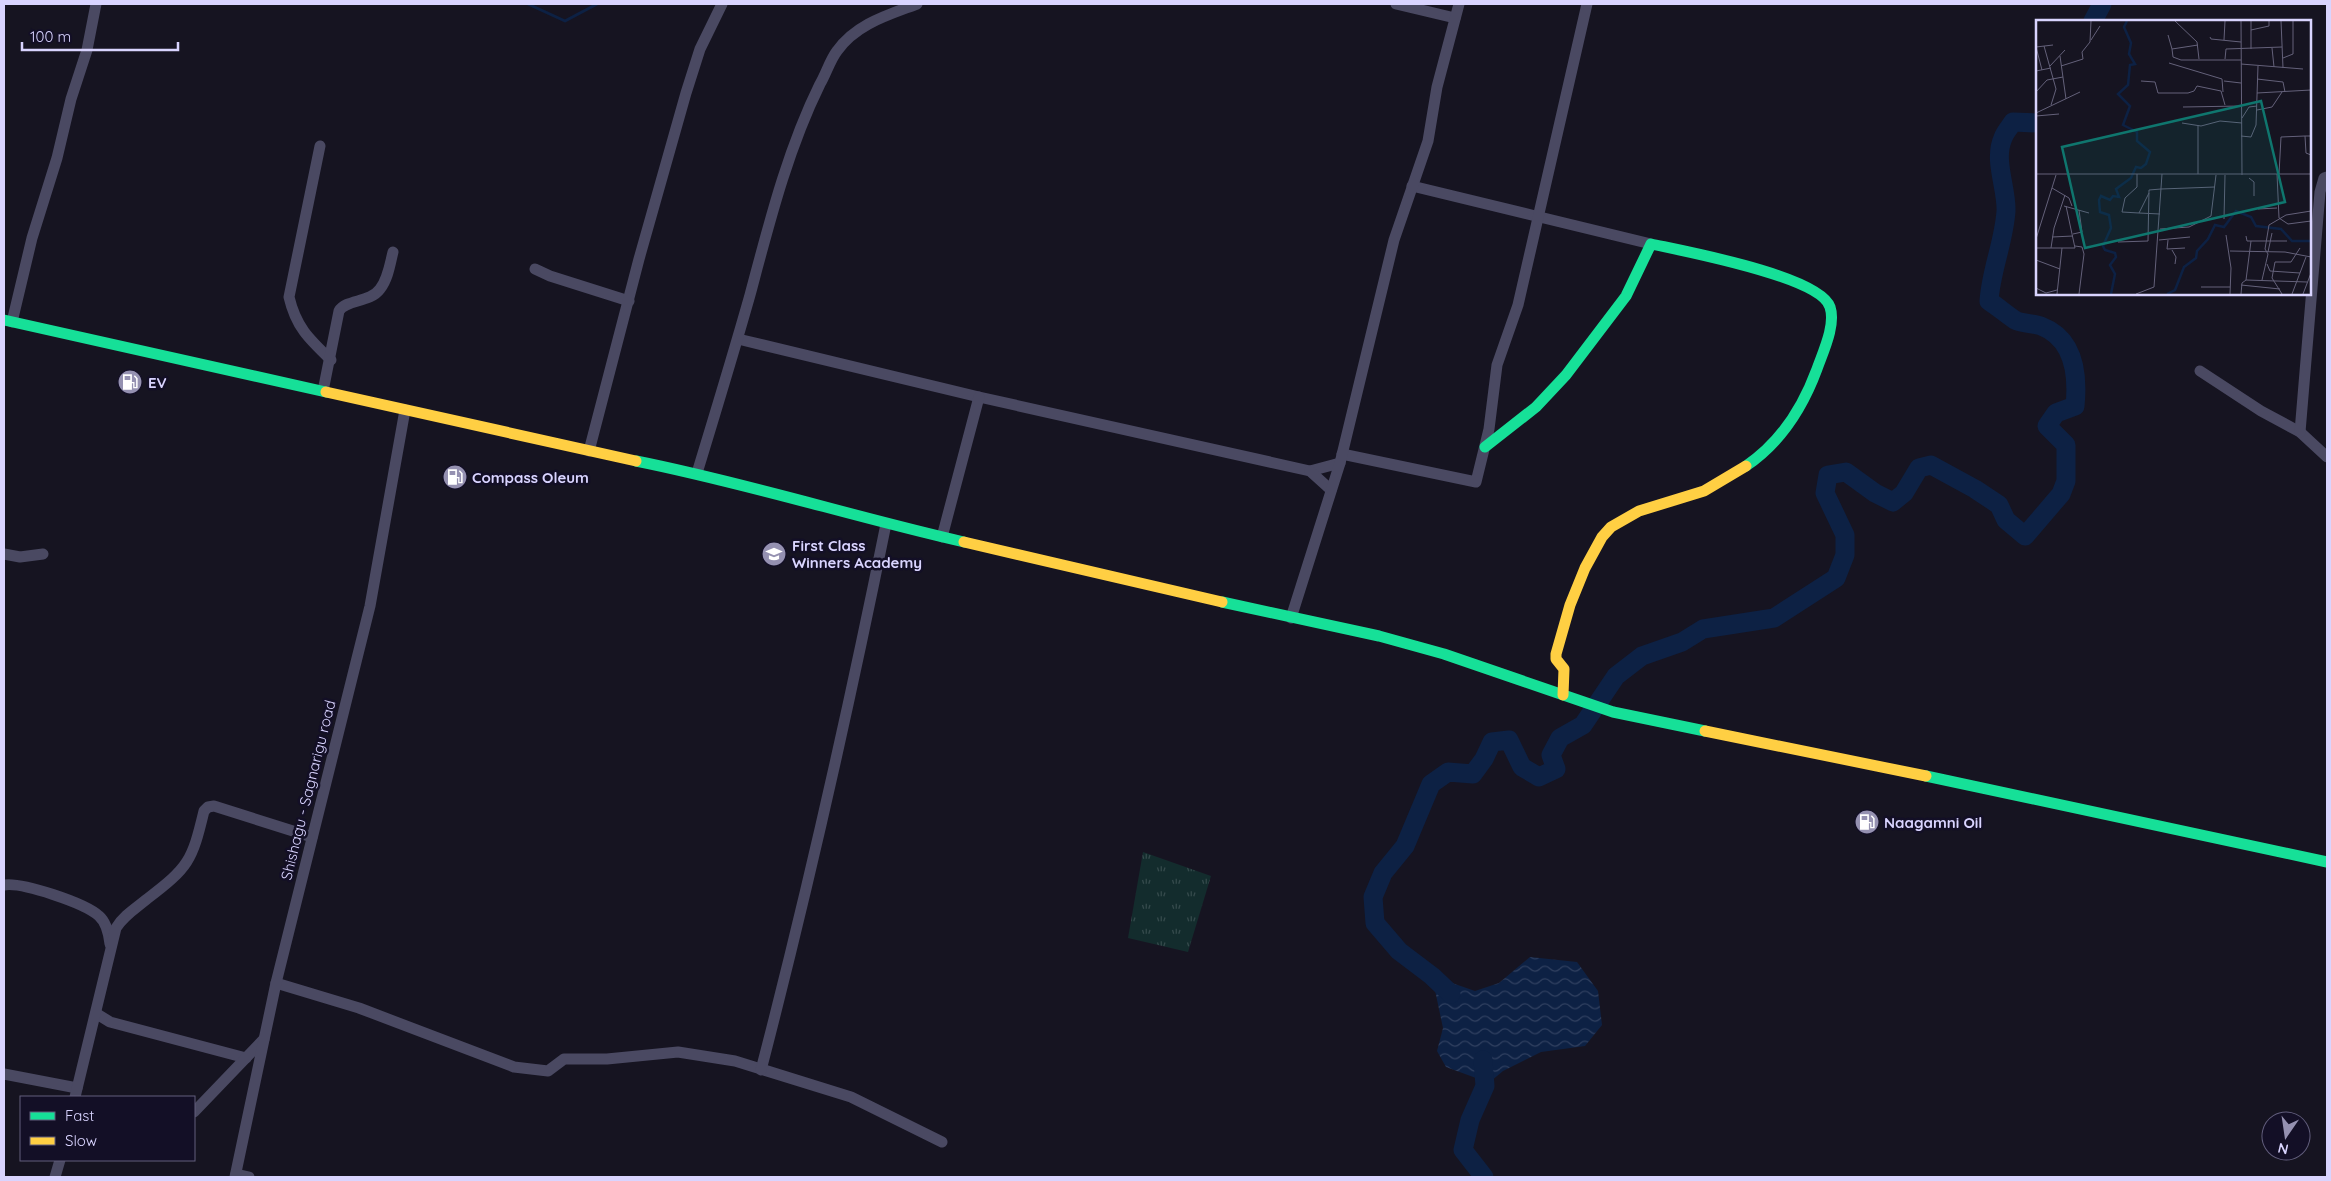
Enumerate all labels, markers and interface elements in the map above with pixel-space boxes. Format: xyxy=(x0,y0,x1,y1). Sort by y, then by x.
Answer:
scale bar xyxy=(22,20,179,52)
inset map xyxy=(2036,20,2311,295)
text: 100 m xyxy=(30,27,71,46)
fuel station icon: EV xyxy=(117,369,143,395)
place label: EV xyxy=(148,373,167,392)
fuel station icon: Compass Oleum xyxy=(442,464,468,490)
place label: Compass Oleum xyxy=(472,468,589,487)
place label: First Class Winners Academy xyxy=(792,536,922,572)
school or university icon: First Class Winners Academy xyxy=(761,541,787,567)
street label: Shishagu - Sagnarigu road xyxy=(276,698,340,882)
fuel station icon: Naagamni Oil xyxy=(1854,809,1880,835)
place label: Naagamni Oil xyxy=(1884,813,1982,832)
legend xyxy=(20,1096,195,1161)
text: Fast xyxy=(65,1106,94,1125)
north arrow xyxy=(2261,1111,2311,1161)
text: Slow xyxy=(65,1131,97,1150)
text: N xyxy=(2276,1139,2290,1159)

